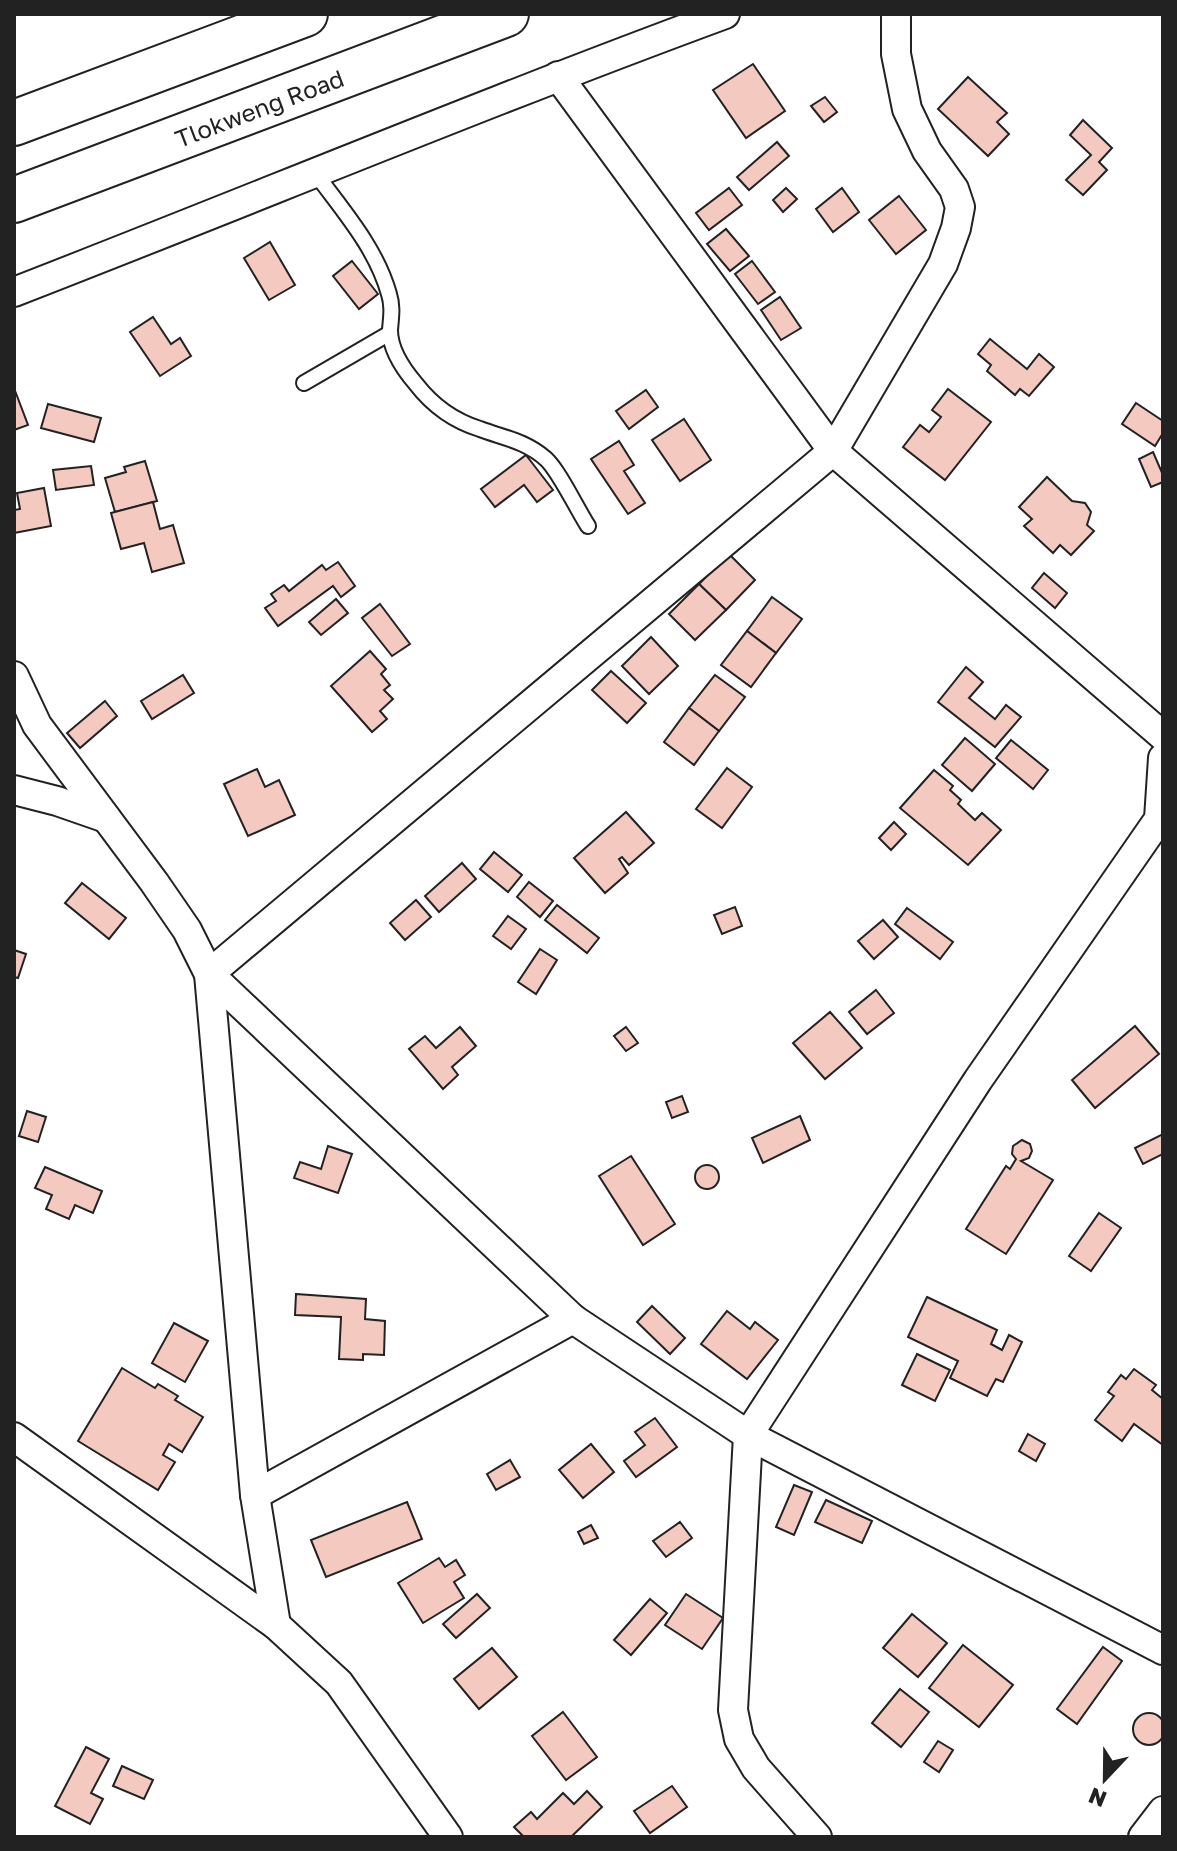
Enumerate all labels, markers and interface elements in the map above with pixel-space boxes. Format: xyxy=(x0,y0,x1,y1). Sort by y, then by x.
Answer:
street label: Tlokweng Road xyxy=(171,62,347,152)
north arrow xyxy=(1065,1739,1145,1819)
text: N xyxy=(1085,1782,1110,1814)

